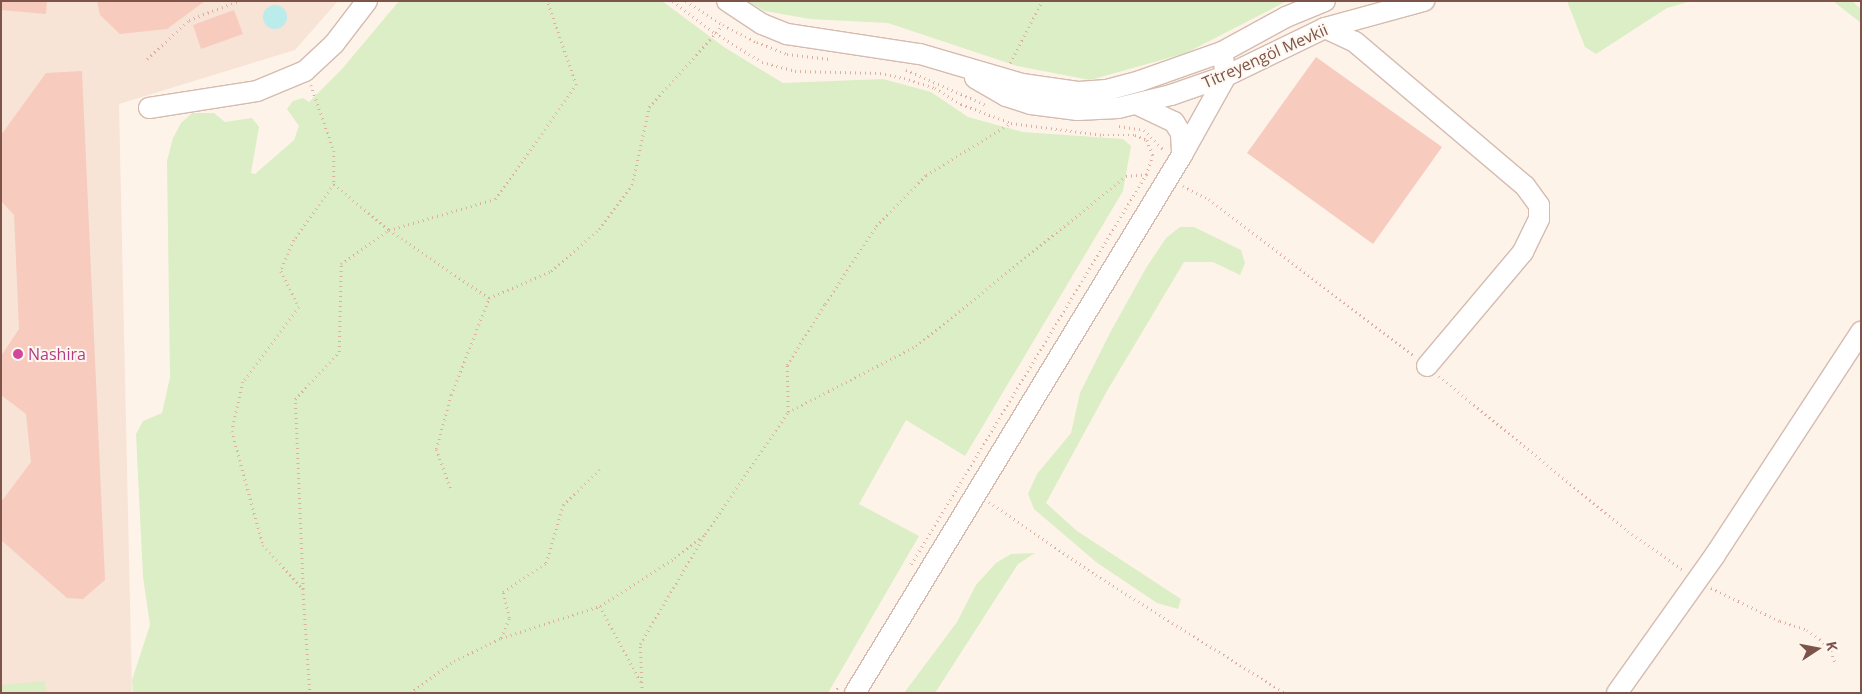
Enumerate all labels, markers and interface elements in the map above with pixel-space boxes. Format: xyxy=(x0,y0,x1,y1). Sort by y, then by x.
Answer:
street label: Titreyengöl Mevkii xyxy=(1199,20,1331,92)
place label: Nashira xyxy=(28,344,86,364)
marker: Nashira xyxy=(12,348,24,360)
north arrow xyxy=(1792,624,1842,674)
text: K xyxy=(1822,640,1842,652)

